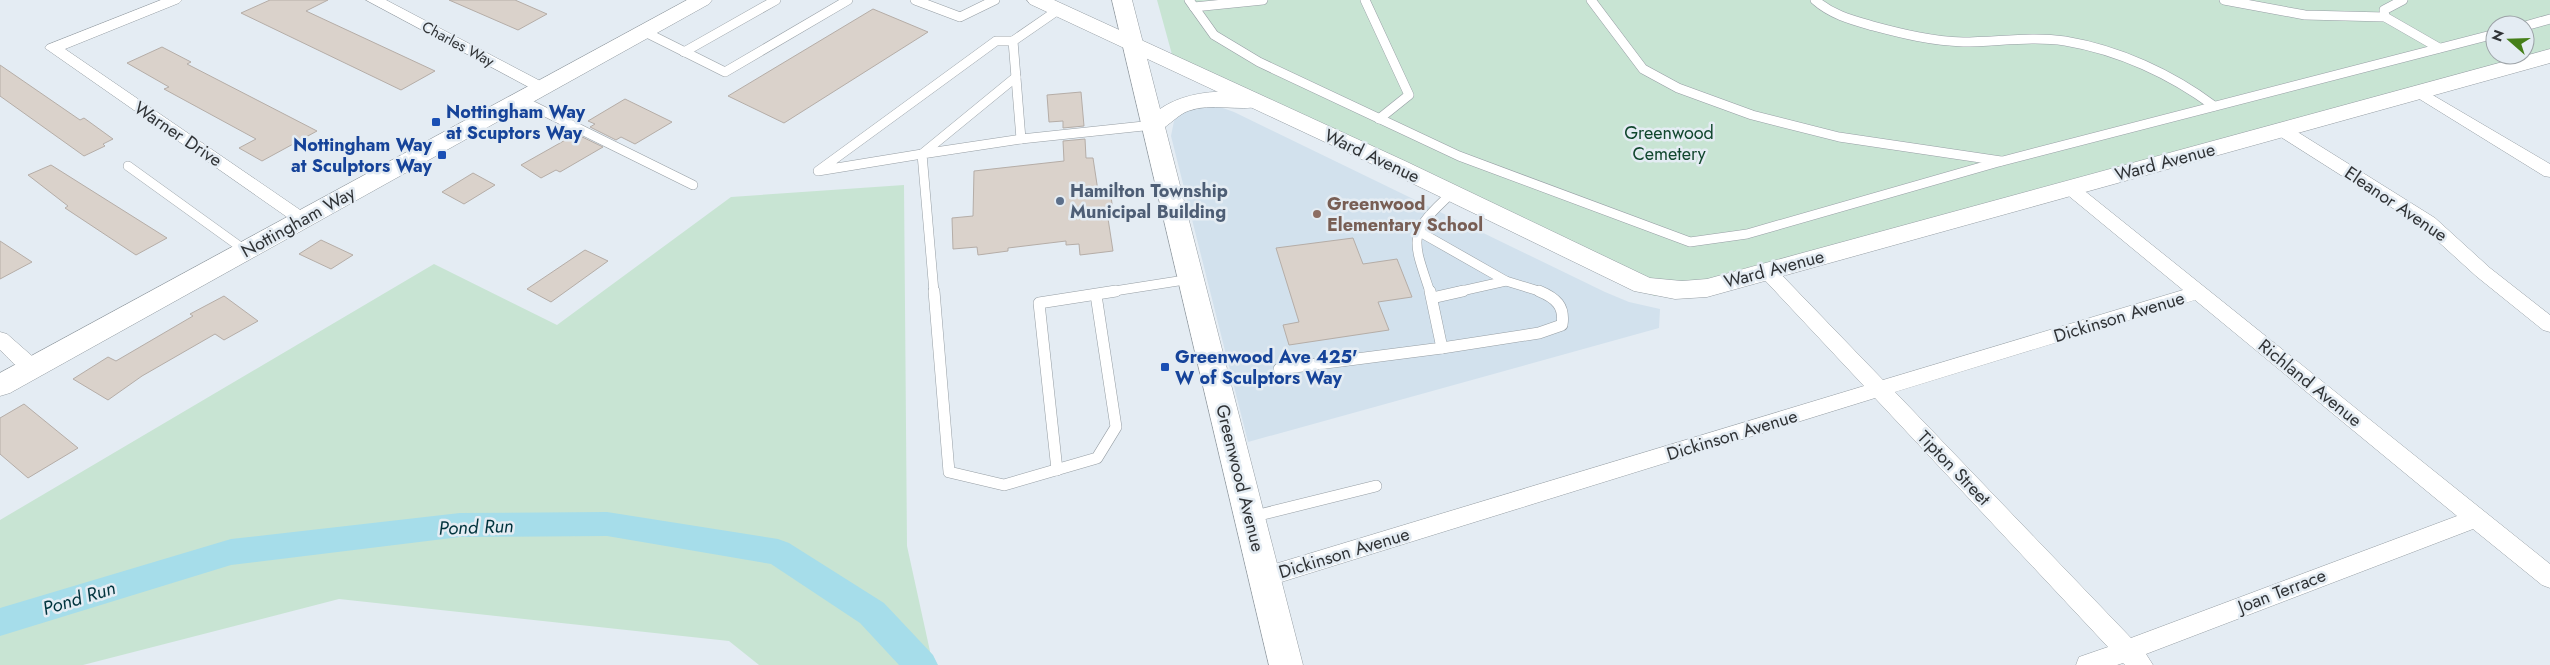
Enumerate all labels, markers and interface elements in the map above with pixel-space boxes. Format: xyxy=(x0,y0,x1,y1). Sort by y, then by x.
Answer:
north arrow xyxy=(2485,15,2535,65)
street label: Charles Way xyxy=(418,16,499,73)
text: N xyxy=(2486,27,2509,44)
street label: Warner Drive xyxy=(129,95,227,173)
place label: Nottingham Way at Scuptors Way xyxy=(446,99,586,146)
marker: Nottingham Way at Scuptors Way xyxy=(430,116,442,128)
park label: Greenwood Cemetery xyxy=(1624,120,1714,167)
street label: Ward Avenue xyxy=(1320,123,1424,189)
place label: Nottingham Way at Sculptors Way xyxy=(291,132,433,179)
street label: Ward Avenue xyxy=(2112,136,2218,188)
marker: Nottingham Way at Sculptors Way xyxy=(436,149,448,161)
street label: Eleanor Avenue xyxy=(2339,160,2453,248)
place label: Hamilton Township Municipal Building xyxy=(1070,178,1228,225)
street label: Nottingham Way xyxy=(236,180,360,264)
place label: Greenwood Elementary School xyxy=(1327,191,1483,238)
marker: Hamilton Township Municipal Building xyxy=(1054,195,1066,207)
marker: Greenwood Elementary School xyxy=(1311,208,1323,220)
street label: Ward Avenue xyxy=(1721,243,1827,295)
street label: Dickinson Avenue xyxy=(2050,285,2188,349)
street label: Richland Avenue xyxy=(2253,333,2367,433)
place label: Greenwood Ave 425' W of Sculptors Way xyxy=(1175,344,1358,391)
marker: Greenwood Ave 425' W of Sculptors Way xyxy=(1159,361,1171,373)
street label: Greenwood Avenue xyxy=(1209,402,1271,554)
street label: Dickinson Avenue xyxy=(1663,403,1801,467)
street label: Tipton Street xyxy=(1912,425,1997,512)
water label: Pond Run xyxy=(438,512,514,542)
street label: Dickinson Avenue xyxy=(1275,521,1413,585)
street label: Joan Terrace xyxy=(2232,562,2330,620)
water label: Pond Run xyxy=(39,574,119,622)

